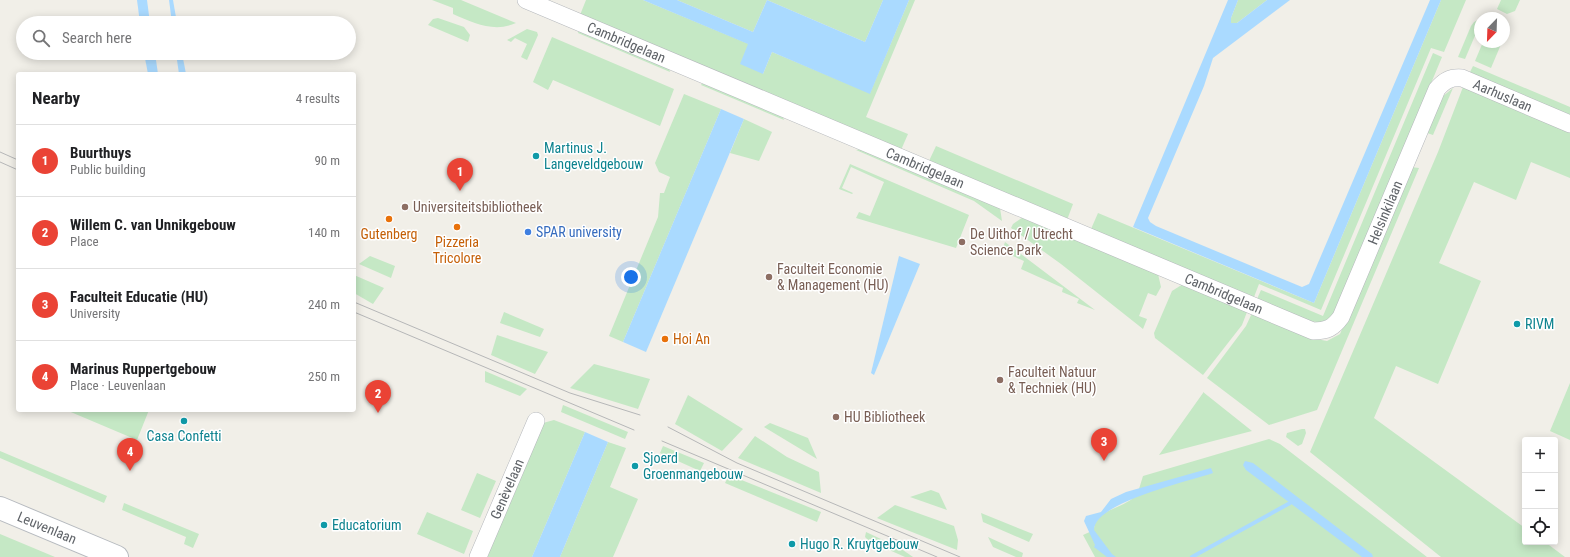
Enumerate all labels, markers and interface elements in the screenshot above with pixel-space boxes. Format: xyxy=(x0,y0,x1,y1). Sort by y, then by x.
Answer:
north arrow xyxy=(1474,12,1510,48)
search box xyxy=(16,16,356,60)
street label: Cambridgelaan xyxy=(585,19,668,66)
icon: search xyxy=(30,27,52,49)
text: Search here xyxy=(62,29,132,47)
street label: Aarhuslaan xyxy=(1471,76,1535,115)
text: Nearby xyxy=(32,88,80,108)
text: 4 results xyxy=(296,91,340,106)
place label: Martinus J. Langeveldgebouw xyxy=(544,140,643,172)
text: Buurthuys xyxy=(70,144,131,162)
street label: Cambridgelaan xyxy=(884,144,967,191)
marker: Martinus J. Langeveldgebouw xyxy=(531,151,541,161)
text: 1 xyxy=(42,153,48,168)
text: 90 m xyxy=(314,153,340,168)
pin: 1 xyxy=(447,158,473,191)
text: Public building xyxy=(70,162,146,177)
street label: Helsinkilaan xyxy=(1364,178,1406,247)
place label: Universiteitsbibliotheek xyxy=(413,199,543,215)
marker: Universiteitsbibliotheek xyxy=(400,202,410,212)
marker: Gutenberg xyxy=(384,214,394,224)
text: Willem C. van Unnikgebouw xyxy=(70,216,236,234)
marker: Pizzeria Tricolore xyxy=(452,222,462,232)
place label: SPAR university xyxy=(536,224,622,240)
text: 2 xyxy=(42,225,48,240)
text: 140 m xyxy=(308,225,340,240)
place label: Gutenberg xyxy=(360,226,418,242)
place label: De Uithof / Utrecht Science Park xyxy=(970,226,1073,258)
marker: SPAR university xyxy=(523,227,533,237)
text: Place xyxy=(70,234,99,249)
place label: Pizzeria Tricolore xyxy=(433,234,482,266)
marker: De Uithof / Utrecht Science Park xyxy=(957,237,967,247)
place label: Faculteit Economie & Management (HU) xyxy=(777,261,889,294)
your location xyxy=(621,267,641,287)
street label: Cambridgelaan xyxy=(1182,270,1265,317)
marker: Faculteit Economie & Management (HU) xyxy=(764,272,774,282)
text: Faculteit Educatie (HU) xyxy=(70,288,208,306)
text: 3 xyxy=(42,297,48,312)
text: 240 m xyxy=(308,297,340,312)
text: University xyxy=(70,306,120,321)
place label: RIVM xyxy=(1525,316,1554,332)
marker: RIVM xyxy=(1512,319,1522,329)
place label: Hoi An xyxy=(673,331,710,347)
marker: Hoi An xyxy=(660,334,670,344)
text: Marinus Ruppertgebouw xyxy=(70,360,216,378)
place label: Faculteit Natuur & Techniek (HU) xyxy=(1008,364,1096,397)
text: 4 xyxy=(42,369,48,384)
text: 250 m xyxy=(308,369,340,384)
marker: Faculteit Natuur & Techniek (HU) xyxy=(995,375,1005,385)
text: Place · Leuvenlaan xyxy=(70,378,166,393)
pin: 2 xyxy=(365,380,391,413)
place label: HU Bibliotheek xyxy=(844,409,926,425)
marker: HU Bibliotheek xyxy=(831,412,841,422)
marker: Casa Confetti xyxy=(179,416,189,426)
place label: Casa Confetti xyxy=(146,428,222,444)
pin: 3 xyxy=(1091,428,1117,461)
map controls xyxy=(1522,437,1558,545)
button: + xyxy=(1522,437,1558,473)
pin: 4 xyxy=(117,438,143,471)
place label: Sjoerd Groenmangebouw xyxy=(643,450,743,482)
street label: Genèvelaan xyxy=(487,456,527,522)
marker: Sjoerd Groenmangebouw xyxy=(630,461,640,471)
button: − xyxy=(1522,473,1558,509)
street label: Leuvenlaan xyxy=(15,508,79,547)
button: locate xyxy=(1522,509,1558,545)
place label: Educatorium xyxy=(332,517,402,533)
marker: Educatorium xyxy=(319,520,329,530)
place label: Hugo R. Kruytgebouw xyxy=(800,536,919,552)
marker: Hugo R. Kruytgebouw xyxy=(787,539,797,549)

